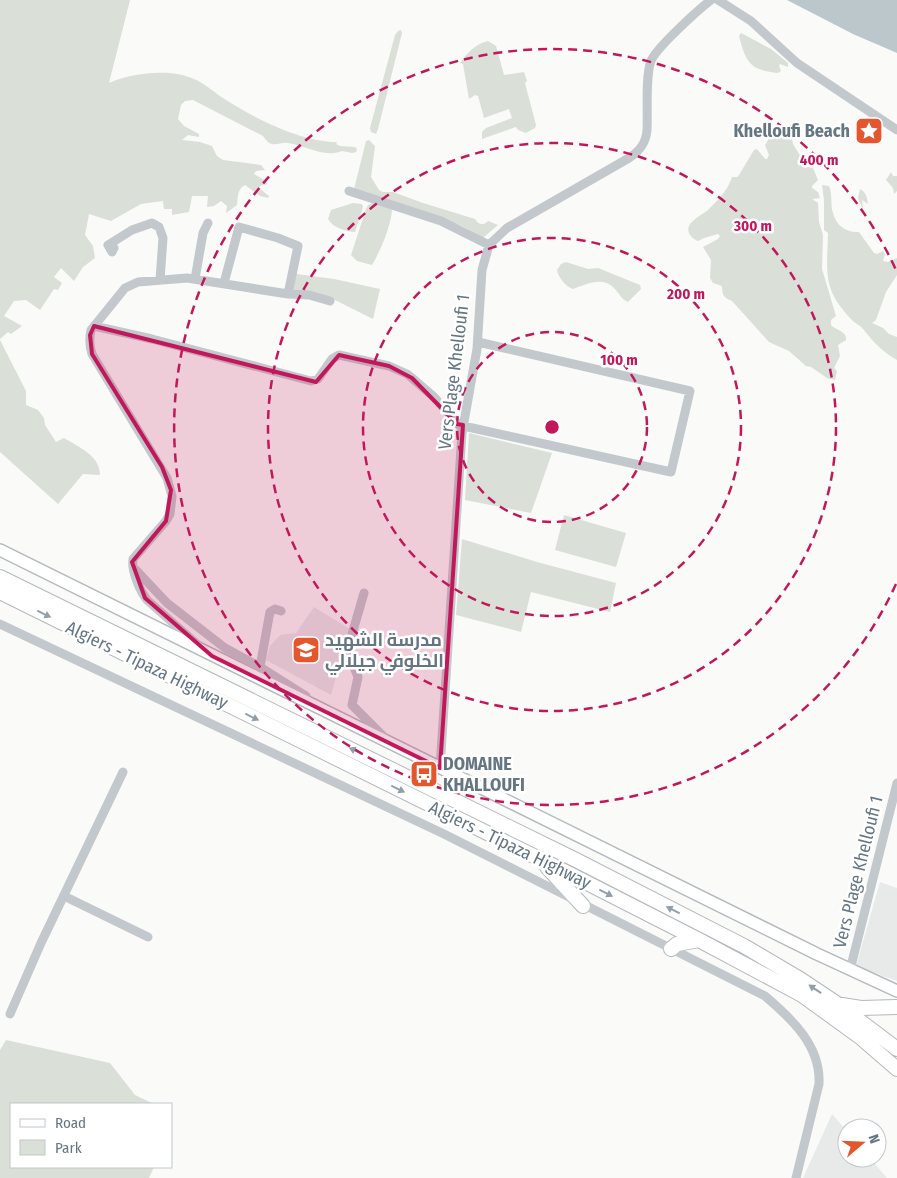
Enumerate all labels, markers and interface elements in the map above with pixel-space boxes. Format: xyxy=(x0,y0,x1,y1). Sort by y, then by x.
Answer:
place icon: Khelloufi Beach xyxy=(854,116,884,146)
place label: Khelloufi Beach xyxy=(733,120,850,142)
text: 400 m xyxy=(800,151,838,169)
text: 300 m xyxy=(733,217,772,235)
text: 200 m xyxy=(666,285,705,303)
street label: Vers Plage Khelloufi 1 xyxy=(434,293,474,451)
text: 100 m xyxy=(600,351,638,369)
centre of rings xyxy=(543,418,561,436)
one-way arrow xyxy=(37,610,51,618)
street label: Algiers - Tipaza Highway xyxy=(62,616,232,714)
place label: مدرسة الشهيد الخلوفي جيلالي xyxy=(325,629,444,676)
school or university icon: مدرسة الشهيد الخلوفي جيلالي xyxy=(291,635,321,665)
one-way arrow xyxy=(245,713,259,721)
one-way arrow xyxy=(349,747,363,755)
place label: DOMAINE KHALLOUFI xyxy=(443,753,525,796)
bus stop icon: DOMAINE KHALLOUFI xyxy=(409,759,439,789)
one-way arrow xyxy=(391,785,405,793)
street label: Vers Plage Khelloufi 1 xyxy=(828,794,888,950)
street label: Algiers - Tipaza Highway xyxy=(425,796,595,894)
one-way arrow xyxy=(599,889,613,897)
one-way arrow xyxy=(666,906,680,914)
one-way arrow xyxy=(808,984,822,994)
legend xyxy=(10,1103,172,1168)
text: Road xyxy=(55,1114,86,1132)
north arrow xyxy=(837,1118,887,1168)
text: N xyxy=(864,1132,883,1146)
text: Park xyxy=(55,1139,82,1157)

